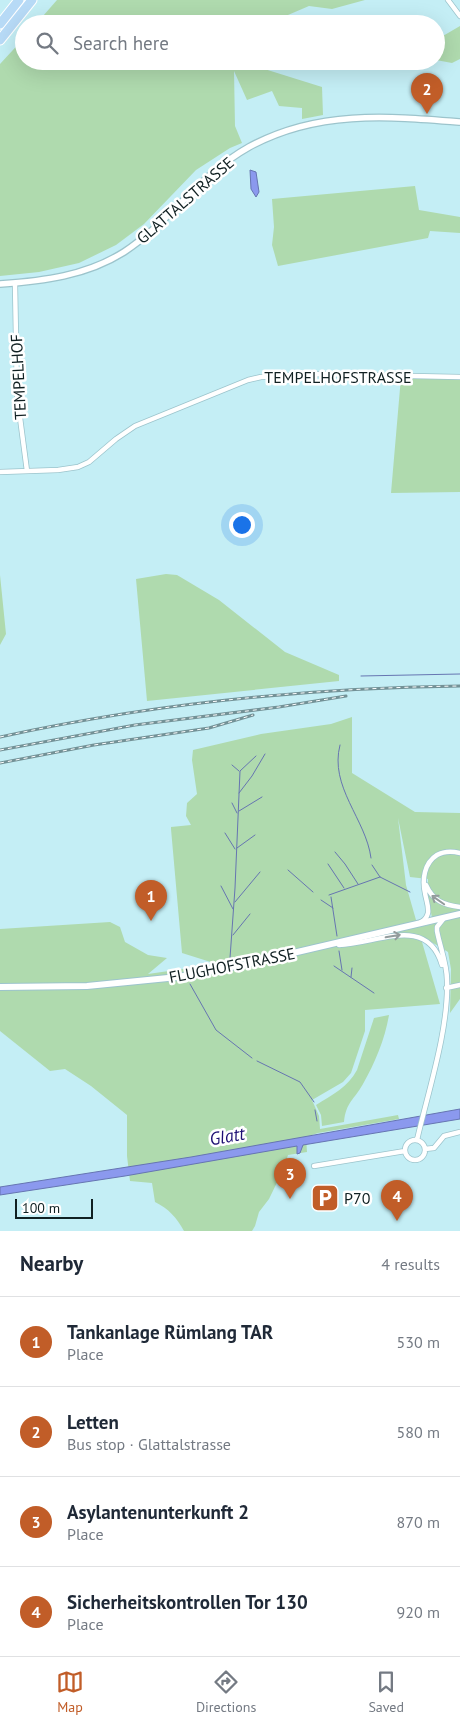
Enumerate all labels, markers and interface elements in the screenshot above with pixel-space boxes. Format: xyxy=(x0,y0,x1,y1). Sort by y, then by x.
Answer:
search box xyxy=(15,15,445,70)
icon: search xyxy=(33,29,61,57)
text: Search here xyxy=(73,31,169,55)
pin: 2 xyxy=(411,73,443,114)
street label: GLATTALSTRASSE xyxy=(132,152,238,248)
street label: TEMPELHOF xyxy=(6,334,30,420)
street label: TEMPELHOFSTRASSE xyxy=(264,367,412,387)
your location xyxy=(229,512,255,538)
pin: 1 xyxy=(135,880,167,921)
one-way arrow xyxy=(431,895,445,905)
one-way arrow xyxy=(385,931,401,941)
street label: FLUGHOFSTRASSE xyxy=(167,943,297,987)
water label: Glatt xyxy=(208,1121,248,1150)
pin: 3 xyxy=(274,1158,306,1199)
pin: 4 xyxy=(381,1180,413,1221)
parking icon: P70 xyxy=(310,1183,340,1213)
place label: P70 xyxy=(344,1188,371,1208)
scale bar xyxy=(15,1196,92,1219)
text: 100 m xyxy=(22,1199,60,1217)
text: Nearby xyxy=(20,1250,83,1277)
text: 4 results xyxy=(381,1254,440,1274)
text: Tankanlage Rümlang TAR xyxy=(67,1320,273,1344)
text: 1 xyxy=(31,1332,41,1352)
text: 530 m xyxy=(397,1332,440,1352)
text: Place xyxy=(67,1344,104,1364)
text: Letten xyxy=(67,1410,119,1434)
text: 2 xyxy=(31,1422,41,1442)
text: 580 m xyxy=(397,1422,440,1442)
text: Bus stop · Glattalstrasse xyxy=(67,1434,231,1454)
text: Asylantenunterkunft 2 xyxy=(67,1500,249,1524)
text: 3 xyxy=(31,1512,41,1532)
text: 870 m xyxy=(397,1512,440,1532)
text: Place xyxy=(67,1524,104,1544)
text: Sicherheitskontrollen Tor 130 xyxy=(67,1590,308,1614)
text: 4 xyxy=(31,1602,41,1622)
text: 920 m xyxy=(397,1602,440,1622)
text: Place xyxy=(67,1614,104,1634)
tab: Map xyxy=(56,1668,84,1716)
tab: Directions xyxy=(196,1668,256,1716)
tab: Saved xyxy=(368,1668,404,1716)

